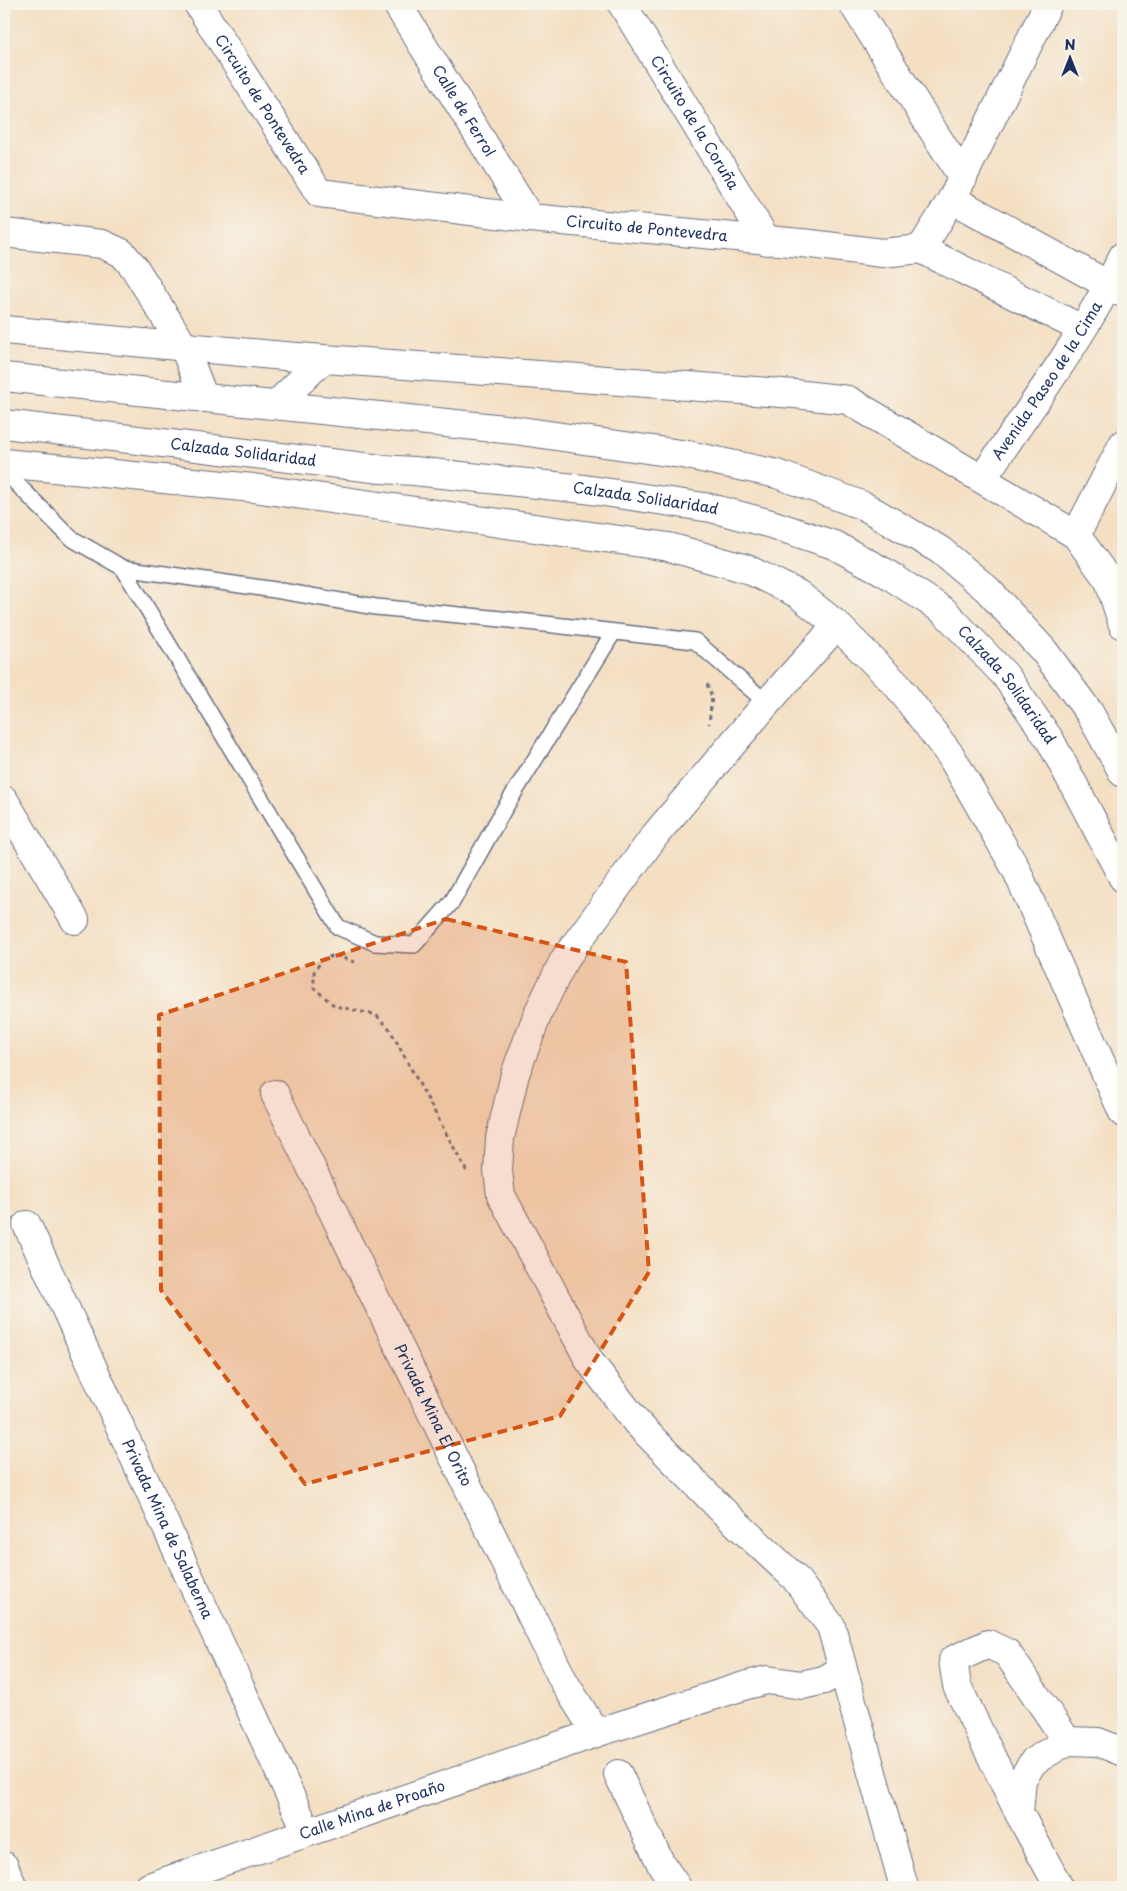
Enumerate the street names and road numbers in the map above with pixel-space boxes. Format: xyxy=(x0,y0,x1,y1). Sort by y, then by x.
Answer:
street label: Circuito de Pontevedra xyxy=(210,29,317,178)
street label: Circuito de la Coruña xyxy=(646,50,746,194)
street label: Calle de Ferrol xyxy=(427,60,502,161)
street label: Circuito de Pontevedra xyxy=(565,208,729,246)
street label: Avenida Paseo de la Cima xyxy=(985,296,1107,464)
street label: Calzada Solidaridad xyxy=(169,431,318,471)
street label: Calzada Solidaridad xyxy=(572,475,722,520)
street label: Calzada Solidaridad xyxy=(953,619,1062,748)
street label: Privada Mina El Orito xyxy=(389,1339,479,1490)
street label: Privada Mina de Salaberna xyxy=(117,1435,220,1623)
street label: Calle Mina de Proaño xyxy=(296,1773,448,1844)

